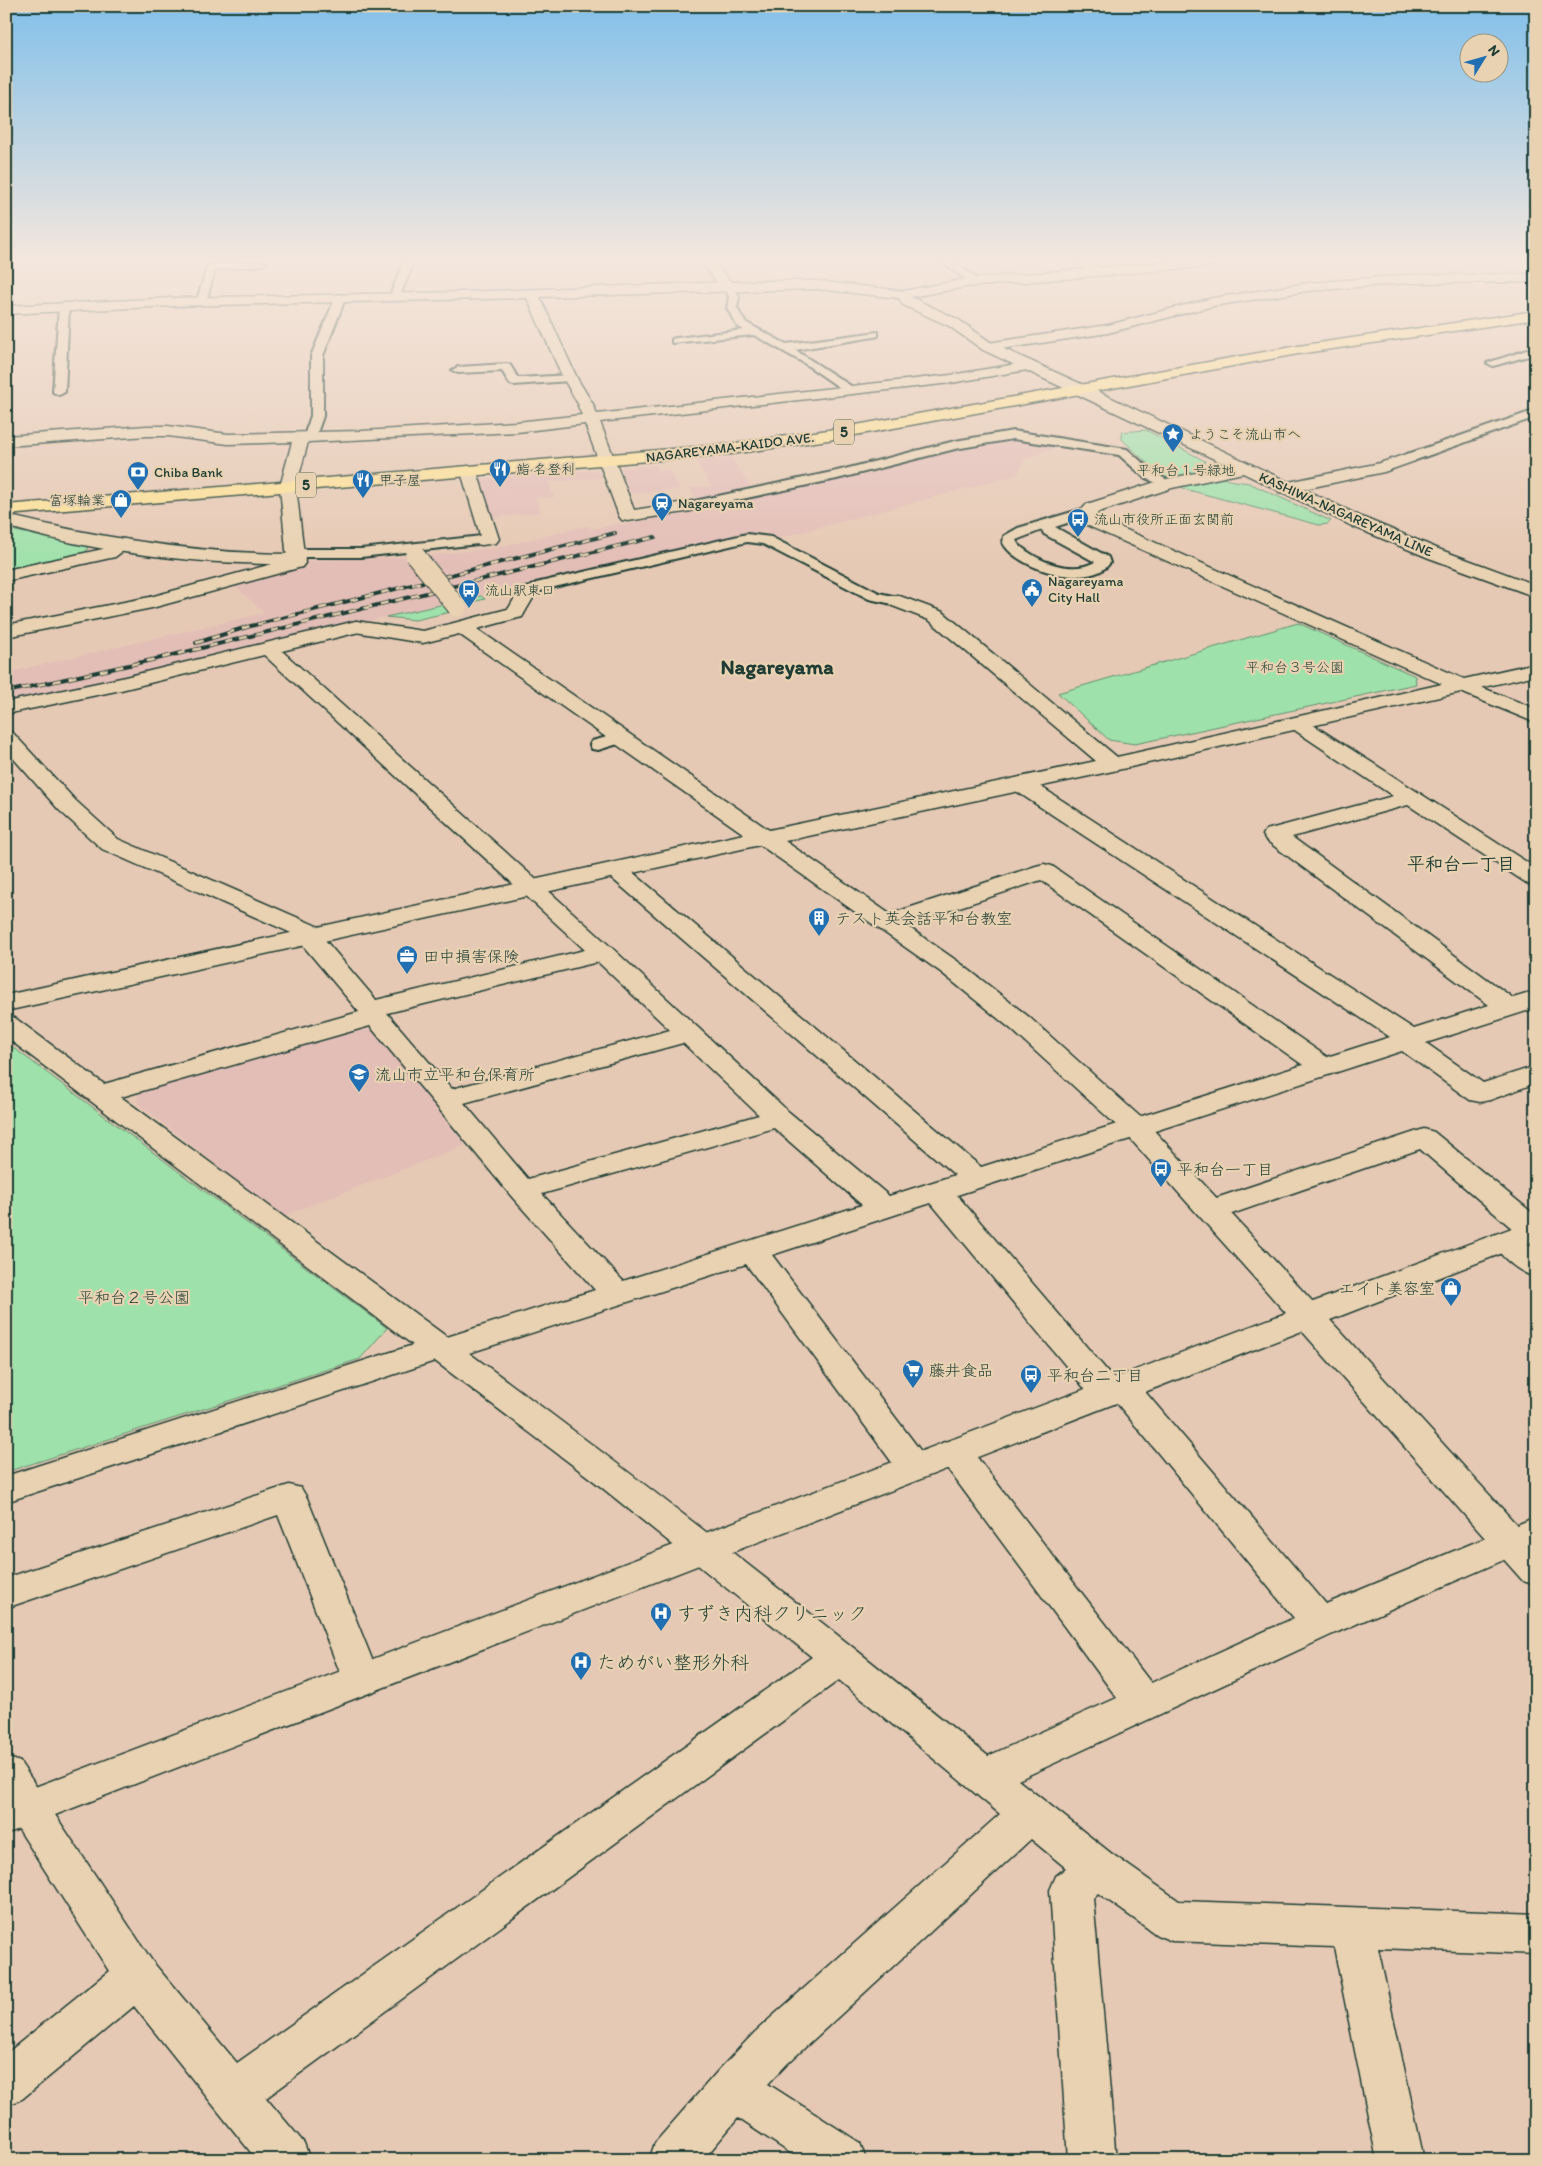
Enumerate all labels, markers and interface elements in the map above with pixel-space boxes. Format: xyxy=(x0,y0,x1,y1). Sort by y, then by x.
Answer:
north arrow xyxy=(1460,32,1510,82)
text: N xyxy=(1484,42,1504,59)
road number: 5 xyxy=(834,420,854,444)
place icon: ようこそ流山市へ xyxy=(1161,422,1185,453)
place label: ようこそ流山市へ xyxy=(1189,426,1301,443)
street label: NAGAREYAMA-KAIDO AVE. xyxy=(645,429,815,466)
restaurant icon: 鮨 名登利 xyxy=(488,457,512,488)
bank icon: Chiba Bank xyxy=(126,460,150,491)
place label: 鮨 名登利 xyxy=(516,461,575,478)
park label: 平和台１号緑地 xyxy=(1137,462,1235,479)
place label: Chiba Bank xyxy=(154,464,223,481)
restaurant icon: 甲子屋 xyxy=(351,468,375,499)
street label: KASHIWA-NAGAREYAMA LINE xyxy=(1256,468,1436,561)
road number: 5 xyxy=(296,472,316,498)
place label: 甲子屋 xyxy=(379,472,421,489)
shop icon: 富塚輪業 xyxy=(109,488,133,519)
station icon: Nagareyama xyxy=(650,491,674,522)
place label: 富塚輪業 xyxy=(49,492,105,509)
place label: Nagareyama xyxy=(678,495,754,512)
bus stop icon: 流山市役所正面玄関前 xyxy=(1066,507,1090,538)
place label: 流山市役所正面玄関前 xyxy=(1094,511,1234,528)
place label: Nagareyama City Hall xyxy=(1048,573,1124,606)
public building icon: Nagareyama City Hall xyxy=(1020,577,1044,608)
bus stop icon: 流山駅東口 xyxy=(457,578,481,609)
place label: 流山駅東口 xyxy=(485,582,555,599)
district label: Nagareyama xyxy=(720,654,834,680)
park label: 平和台３号公園 xyxy=(1246,659,1344,676)
district label: 平和台一丁目 xyxy=(1407,853,1515,875)
building icon: テスト英会話平和台教室 xyxy=(807,906,831,937)
place label: テスト英会話平和台教室 xyxy=(835,909,1012,928)
office icon: 田中損害保険 xyxy=(395,944,419,975)
place label: 田中損害保険 xyxy=(423,947,519,966)
school or university icon: 流山市立平和台保育所 xyxy=(347,1062,371,1093)
place label: 流山市立平和台保育所 xyxy=(375,1065,535,1084)
bus stop icon: 平和台一丁目 xyxy=(1149,1157,1173,1188)
place label: 平和台一丁目 xyxy=(1177,1160,1273,1179)
shop icon: エイト美容室 xyxy=(1439,1276,1463,1307)
place label: エイト美容室 xyxy=(1339,1279,1435,1298)
park label: 平和台２号公園 xyxy=(78,1288,190,1307)
supermarket icon: 藤井食品 xyxy=(901,1358,925,1389)
place label: 藤井食品 xyxy=(929,1361,993,1380)
bus stop icon: 平和台二丁目 xyxy=(1019,1363,1043,1394)
place label: 平和台二丁目 xyxy=(1047,1366,1143,1385)
hospital icon: すずき内科クリニック xyxy=(649,1601,673,1632)
place label: すずき内科クリニック xyxy=(677,1602,867,1625)
hospital icon: ためがい整形外科 xyxy=(569,1650,593,1681)
place label: ためがい整形外科 xyxy=(597,1651,749,1674)

